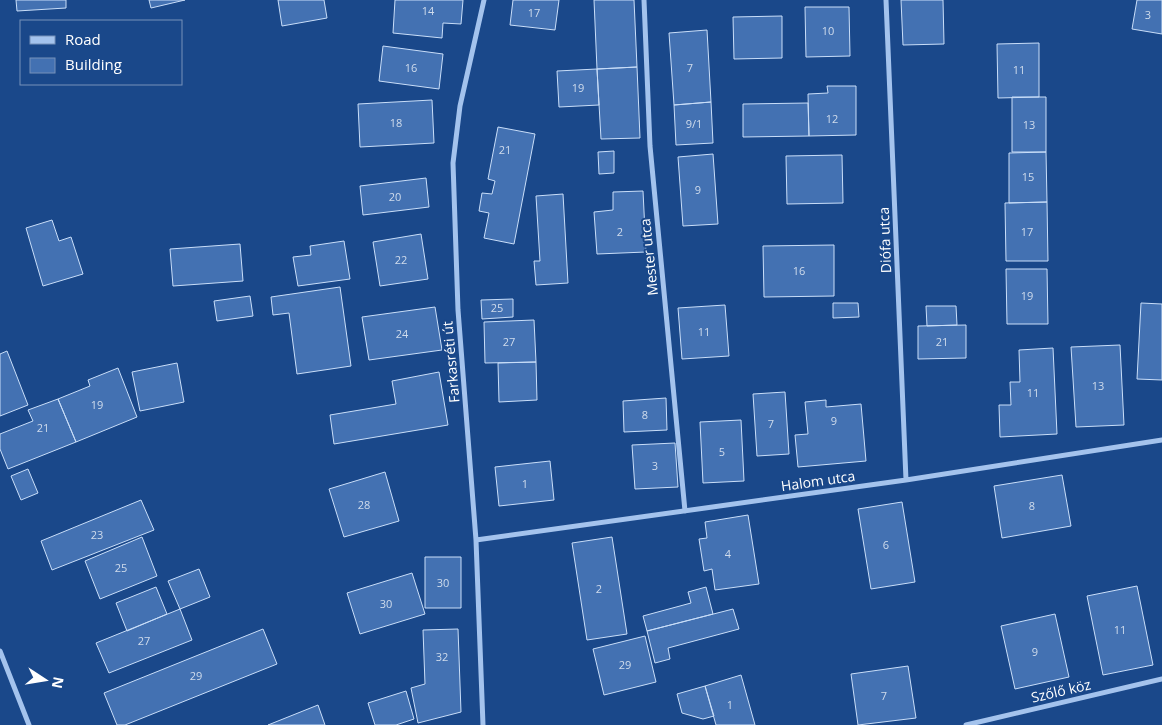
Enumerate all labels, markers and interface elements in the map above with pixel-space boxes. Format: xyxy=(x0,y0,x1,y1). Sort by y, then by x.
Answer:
house number: 14 xyxy=(422,3,435,18)
house number: 17 xyxy=(528,5,540,20)
house number: 3 xyxy=(1145,7,1151,22)
legend xyxy=(20,20,182,85)
house number: 10 xyxy=(822,23,834,38)
text: Road xyxy=(65,29,101,49)
text: Building xyxy=(65,54,122,74)
house number: 16 xyxy=(405,60,417,75)
house number: 7 xyxy=(687,60,693,75)
house number: 11 xyxy=(1013,62,1025,77)
house number: 19 xyxy=(572,80,584,95)
house number: 12 xyxy=(826,111,838,126)
house number: 18 xyxy=(390,115,402,130)
house number: 9/1 xyxy=(686,116,702,131)
house number: 13 xyxy=(1023,117,1035,132)
house number: 21 xyxy=(499,142,511,157)
house number: 15 xyxy=(1022,169,1034,184)
house number: 9 xyxy=(695,182,701,197)
house number: 20 xyxy=(389,189,401,204)
street label: Diófa utca xyxy=(874,207,895,273)
street label: Mester utca xyxy=(635,218,662,297)
house number: 2 xyxy=(617,224,623,239)
house number: 17 xyxy=(1021,224,1033,239)
house number: 22 xyxy=(395,252,407,267)
house number: 16 xyxy=(793,263,805,278)
house number: 19 xyxy=(1021,288,1033,303)
house number: 25 xyxy=(491,300,503,315)
street label: Farkasréti út xyxy=(437,320,464,404)
house number: 11 xyxy=(698,324,710,339)
house number: 24 xyxy=(396,326,409,341)
house number: 27 xyxy=(503,334,515,349)
house number: 21 xyxy=(936,334,948,349)
house number: 13 xyxy=(1092,378,1104,393)
house number: 11 xyxy=(1027,385,1039,400)
house number: 19 xyxy=(91,397,103,412)
house number: 8 xyxy=(642,407,648,422)
house number: 9 xyxy=(831,413,837,428)
house number: 7 xyxy=(768,416,774,431)
house number: 21 xyxy=(37,420,49,435)
house number: 5 xyxy=(719,444,725,459)
house number: 3 xyxy=(652,458,658,473)
street label: Halom utca xyxy=(780,466,856,495)
house number: 1 xyxy=(522,476,528,491)
house number: 28 xyxy=(358,497,370,512)
house number: 8 xyxy=(1029,498,1035,513)
house number: 23 xyxy=(91,527,103,542)
house number: 6 xyxy=(883,537,889,552)
house number: 4 xyxy=(725,546,732,561)
house number: 25 xyxy=(115,560,127,575)
house number: 30 xyxy=(437,575,449,590)
house number: 2 xyxy=(596,581,602,596)
house number: 30 xyxy=(380,596,392,611)
house number: 11 xyxy=(1114,622,1126,637)
house number: 27 xyxy=(138,633,150,648)
house number: 9 xyxy=(1032,644,1038,659)
house number: 32 xyxy=(436,649,448,664)
north arrow xyxy=(20,655,70,705)
house number: 29 xyxy=(619,657,631,672)
house number: 29 xyxy=(190,668,202,683)
street label: Szőlő köz xyxy=(1029,674,1093,707)
text: N xyxy=(48,675,69,690)
house number: 7 xyxy=(881,688,887,703)
house number: 1 xyxy=(727,697,733,712)

